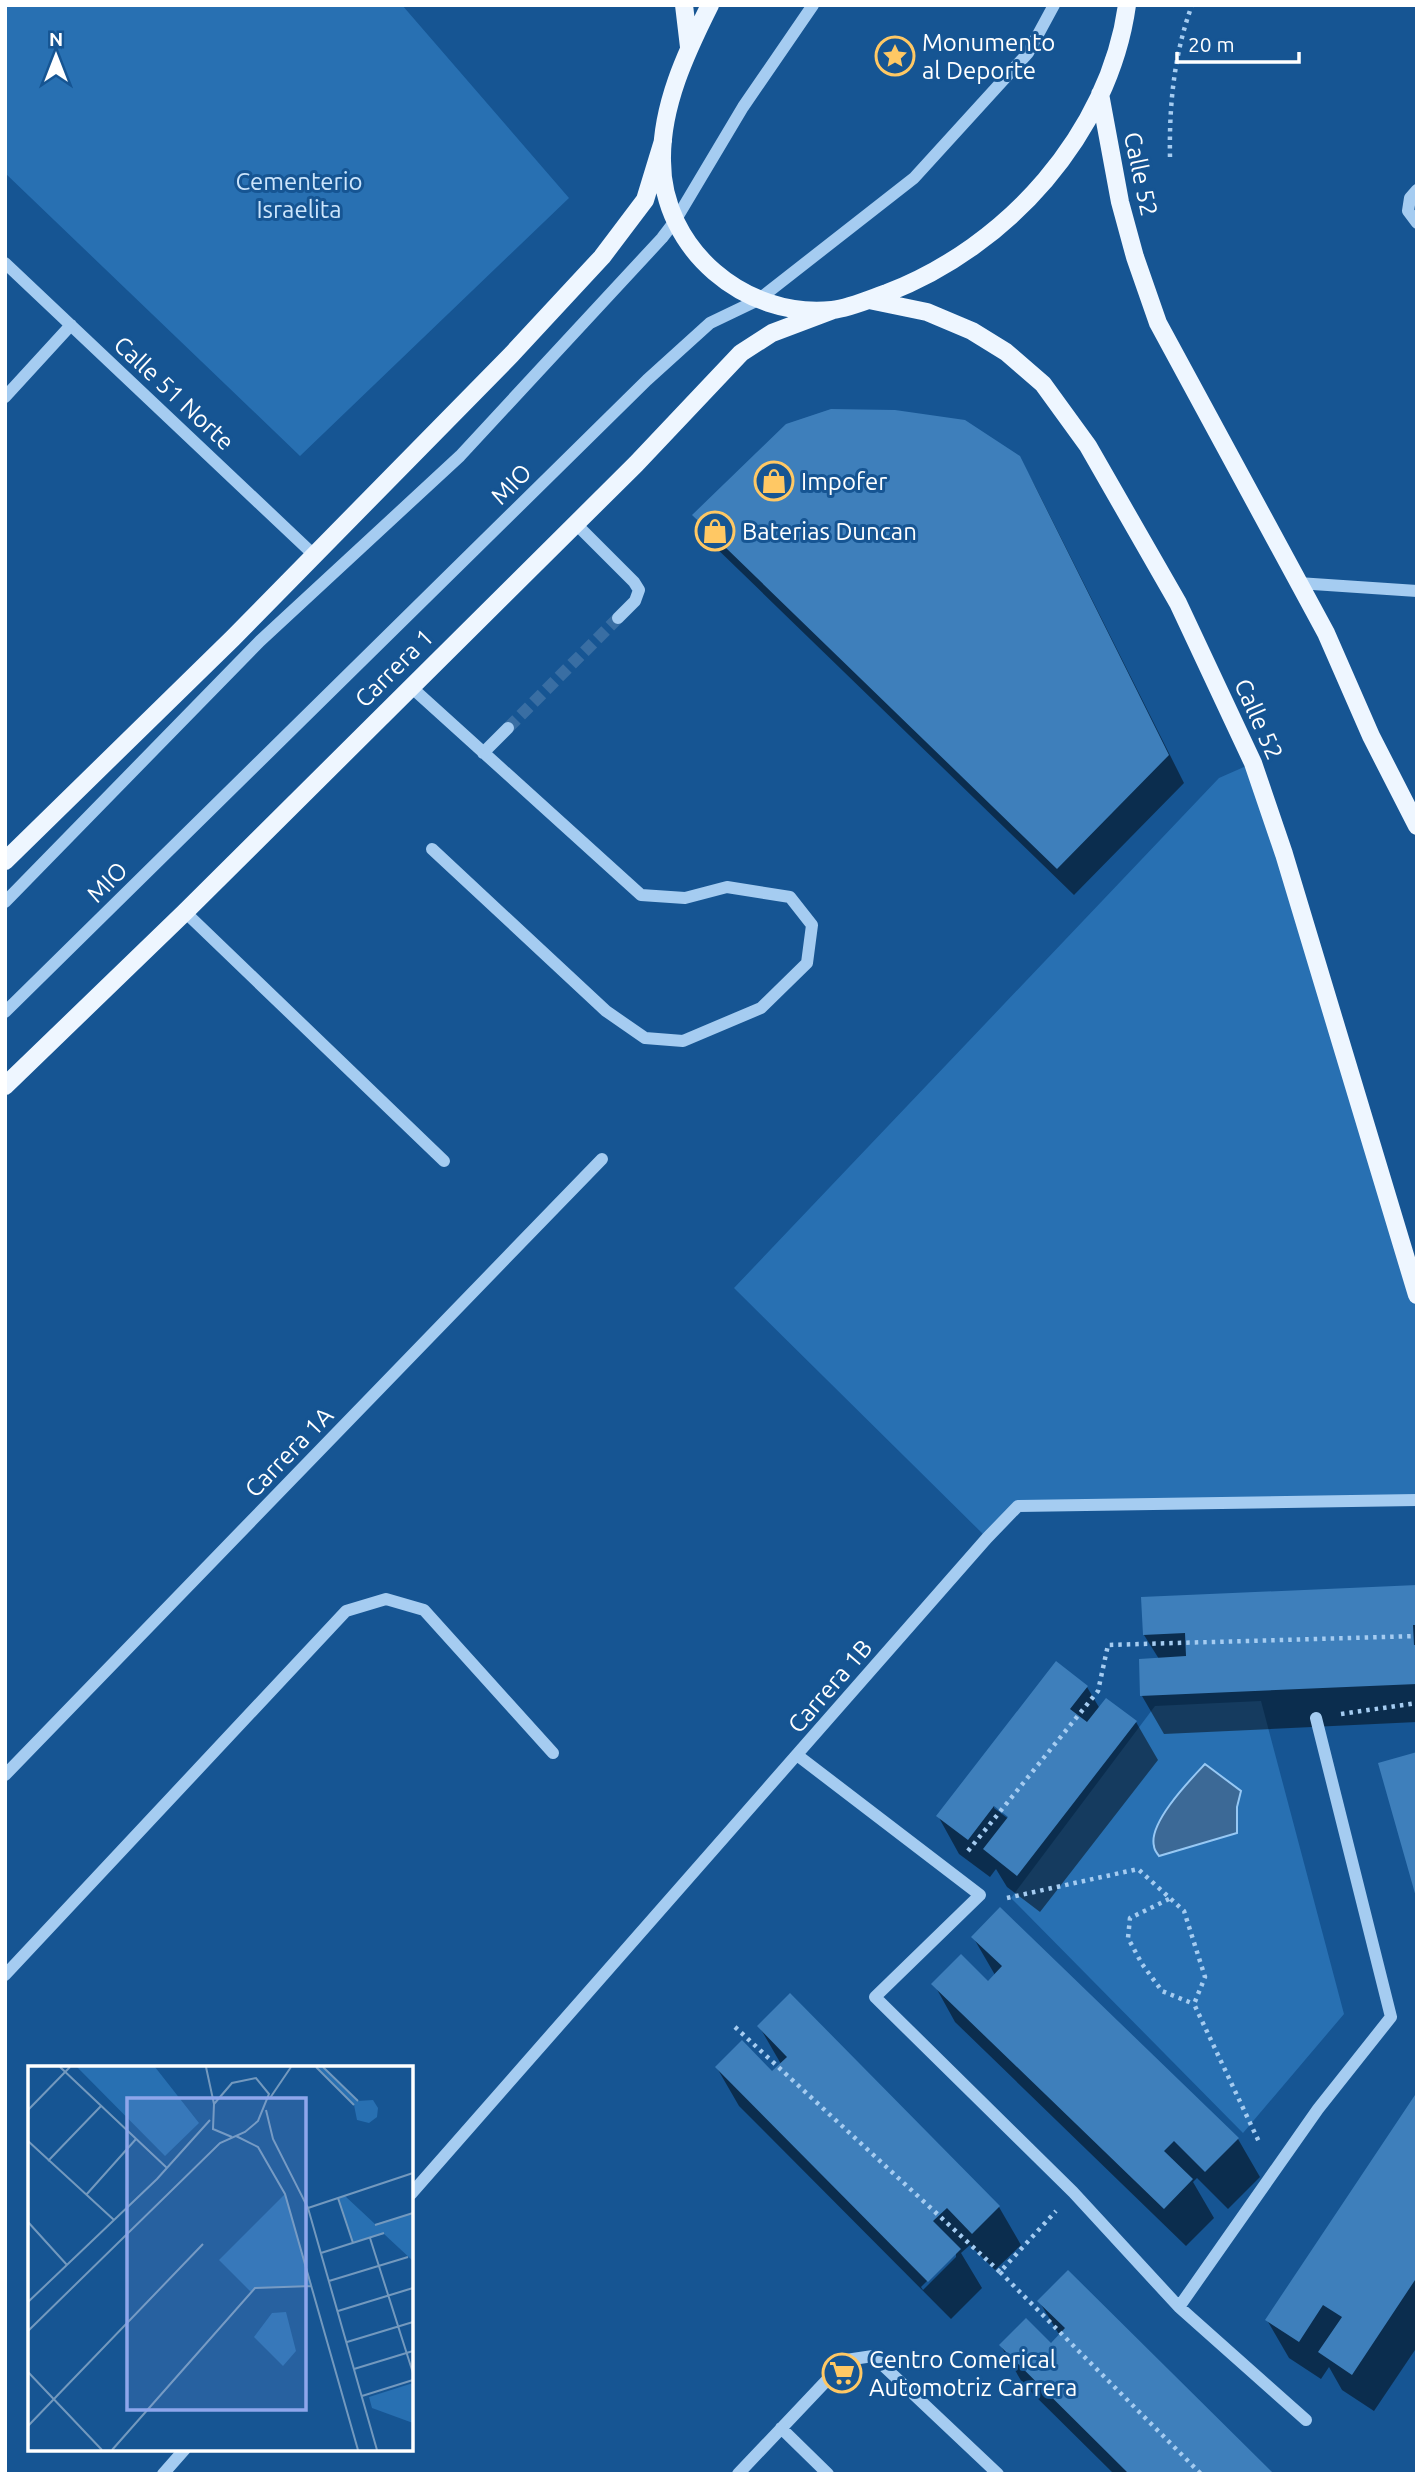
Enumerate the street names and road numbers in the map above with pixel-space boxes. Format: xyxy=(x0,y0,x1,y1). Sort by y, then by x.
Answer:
street label: Calle 52 xyxy=(1119,129,1163,219)
street label: Calle 51 Norte xyxy=(109,331,239,455)
street label: MIO xyxy=(485,458,537,510)
street label: Carrera 1 xyxy=(349,623,439,713)
street label: Calle 52 xyxy=(1229,674,1289,764)
street label: MIO xyxy=(81,856,133,908)
street label: Carrera 1A xyxy=(240,1401,339,1503)
street label: Carrera 1B xyxy=(782,1634,878,1738)

